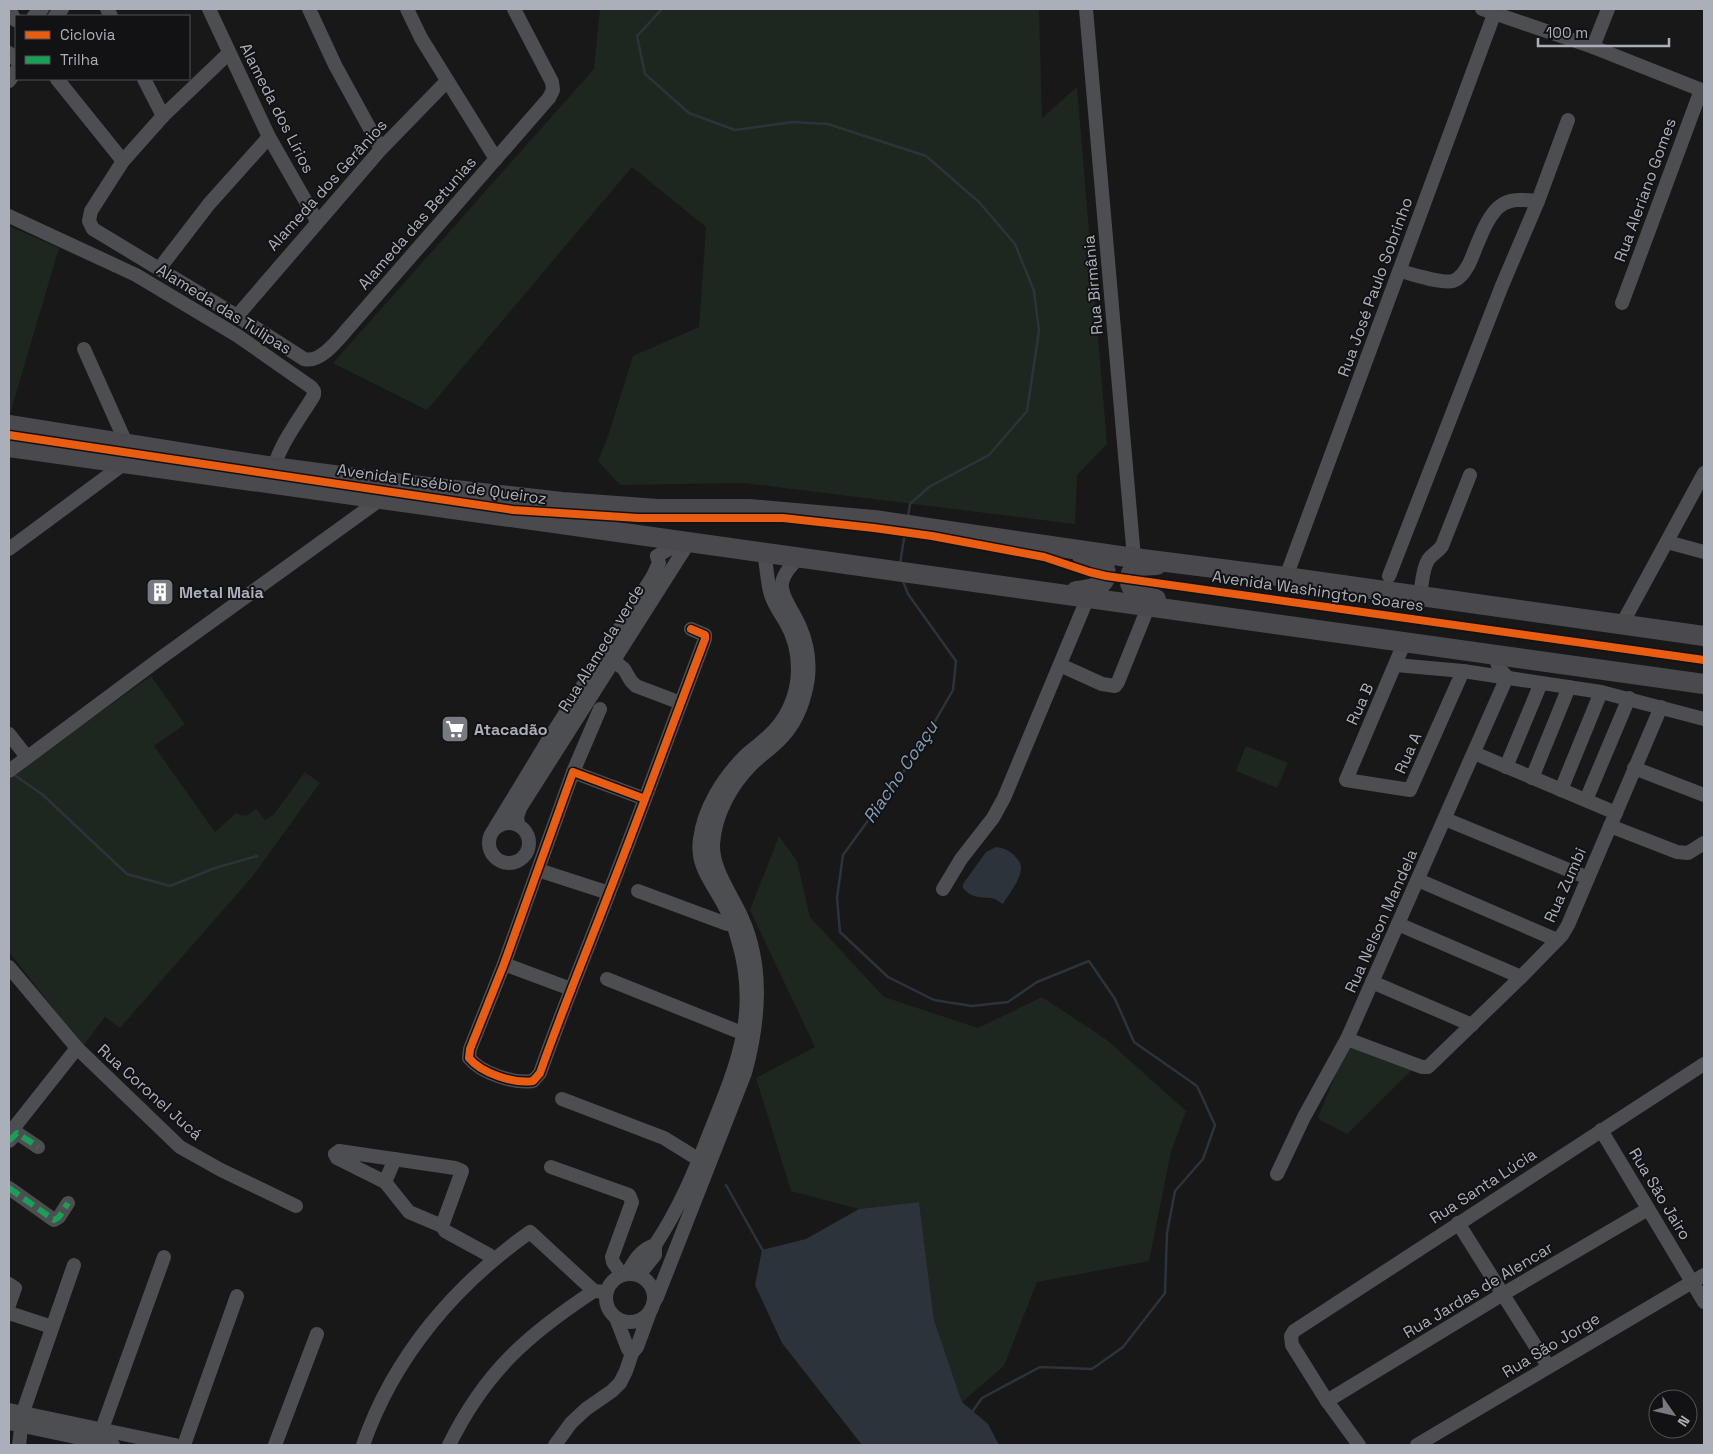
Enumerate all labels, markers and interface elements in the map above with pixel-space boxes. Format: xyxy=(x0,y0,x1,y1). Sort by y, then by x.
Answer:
legend xyxy=(15,15,190,80)
scale bar xyxy=(1538,15,1669,47)
text: 100 m xyxy=(1546,23,1588,42)
text: Ciclovia xyxy=(60,25,116,44)
street label: Alameda dos Lírios xyxy=(235,39,319,177)
text: Trilha xyxy=(60,50,99,69)
street label: Alameda dos Gerânios xyxy=(262,115,392,255)
street label: Rua Aleriano Gomes xyxy=(1609,115,1681,265)
street label: Alameda das Betunias xyxy=(353,152,481,294)
street label: Rua José Paulo Sobrinho xyxy=(1333,194,1417,380)
street label: Rua Birmânia xyxy=(1078,234,1108,336)
street label: Alameda das Tulipas xyxy=(153,259,295,359)
street label: Avenida Eusébio de Queiroz xyxy=(336,459,548,509)
street label: Avenida Washington Soares xyxy=(1211,566,1425,616)
building icon: Metal Maia xyxy=(145,577,175,607)
street label: Rua Alameda verde xyxy=(553,580,649,716)
place label: Metal Maia xyxy=(179,582,264,603)
street label: Rua B xyxy=(1342,680,1378,728)
supermarket icon: Atacadão xyxy=(440,714,470,744)
water label: Riacho Coaçu xyxy=(857,716,943,827)
place label: Atacadão xyxy=(474,719,548,740)
street label: Rua A xyxy=(1390,729,1426,777)
street label: Rua Zumbi xyxy=(1539,844,1591,926)
street label: Rua Nelson Mandela xyxy=(1340,846,1422,996)
street label: Rua Coronel Jucá xyxy=(93,1039,207,1145)
street label: Rua Santa Lúcia xyxy=(1425,1144,1541,1228)
street label: Rua São Jairo xyxy=(1624,1144,1696,1244)
street label: Rua Jardas de Alencar xyxy=(1399,1237,1557,1343)
street label: Rua São Jorge xyxy=(1498,1308,1604,1382)
north arrow xyxy=(1648,1389,1698,1439)
text: N xyxy=(1674,1412,1694,1430)

